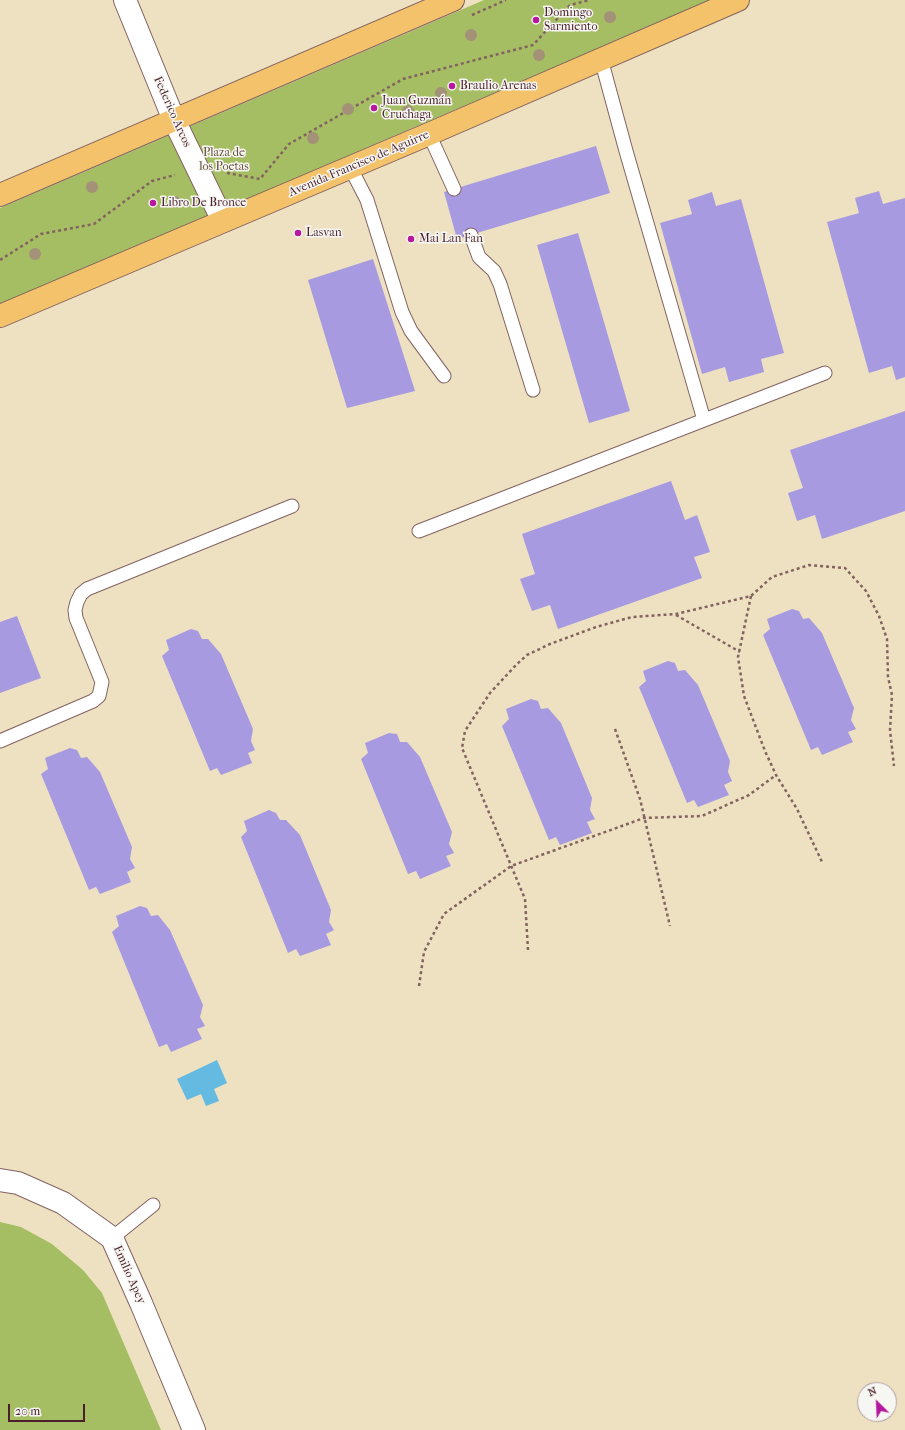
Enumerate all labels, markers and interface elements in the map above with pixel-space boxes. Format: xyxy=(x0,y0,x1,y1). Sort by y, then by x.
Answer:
place label: Domingo Sarmiento xyxy=(544,6,597,34)
marker: Domingo Sarmiento xyxy=(531,15,541,25)
street label: Federico Arcos xyxy=(150,74,194,150)
place label: Braulio Arenas xyxy=(460,79,536,93)
marker: Braulio Arenas xyxy=(447,81,457,91)
place label: Juan Guzmán Cruchaga xyxy=(382,94,451,122)
marker: Juan Guzmán Cruchaga xyxy=(369,103,379,113)
street label: Avenida Francisco de Aguirre xyxy=(287,128,431,200)
park label: Plaza de los Poetas xyxy=(199,146,249,174)
place label: Libro De Bronce xyxy=(161,196,246,210)
marker: Libro De Bronce xyxy=(148,198,158,208)
place label: Lasvan xyxy=(306,226,342,240)
marker: Lasvan xyxy=(293,228,303,238)
place label: Mai Lan Fan xyxy=(419,232,483,246)
marker: Mai Lan Fan xyxy=(406,234,416,244)
street label: Emilio Apey xyxy=(110,1243,148,1307)
north arrow xyxy=(857,1382,897,1422)
text: N xyxy=(866,1384,879,1399)
scale bar xyxy=(10,1396,87,1422)
text: 20 m xyxy=(15,1404,40,1418)

